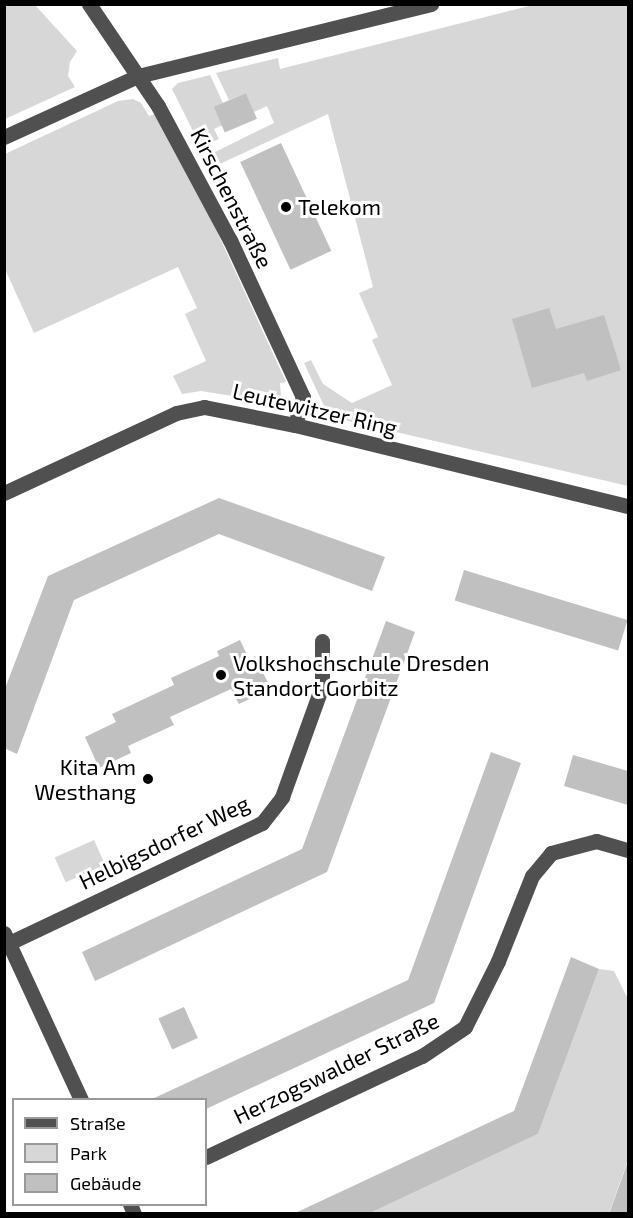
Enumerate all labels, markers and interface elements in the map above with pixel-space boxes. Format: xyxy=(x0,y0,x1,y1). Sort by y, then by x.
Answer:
street label: Kirschenstraße xyxy=(185,124,279,272)
place label: Telekom xyxy=(298,194,381,220)
marker: Telekom xyxy=(279,200,293,214)
street label: Leutewitzer Ring xyxy=(230,377,400,441)
place label: Volkshochschule Dresden Standort Gorbitz xyxy=(233,649,490,700)
marker: Volkshochschule Dresden Standort Gorbitz xyxy=(214,668,228,682)
place label: Kita Am Westhang xyxy=(34,753,136,804)
marker: Kita Am Westhang xyxy=(141,772,155,786)
street label: Helbigsdorfer Weg xyxy=(74,789,254,895)
street label: Herzogswalder Straße xyxy=(229,1007,443,1129)
legend xyxy=(12,1098,207,1206)
text: Straße xyxy=(70,1112,126,1134)
text: Park xyxy=(70,1142,107,1164)
text: Gebäude xyxy=(70,1172,141,1194)

